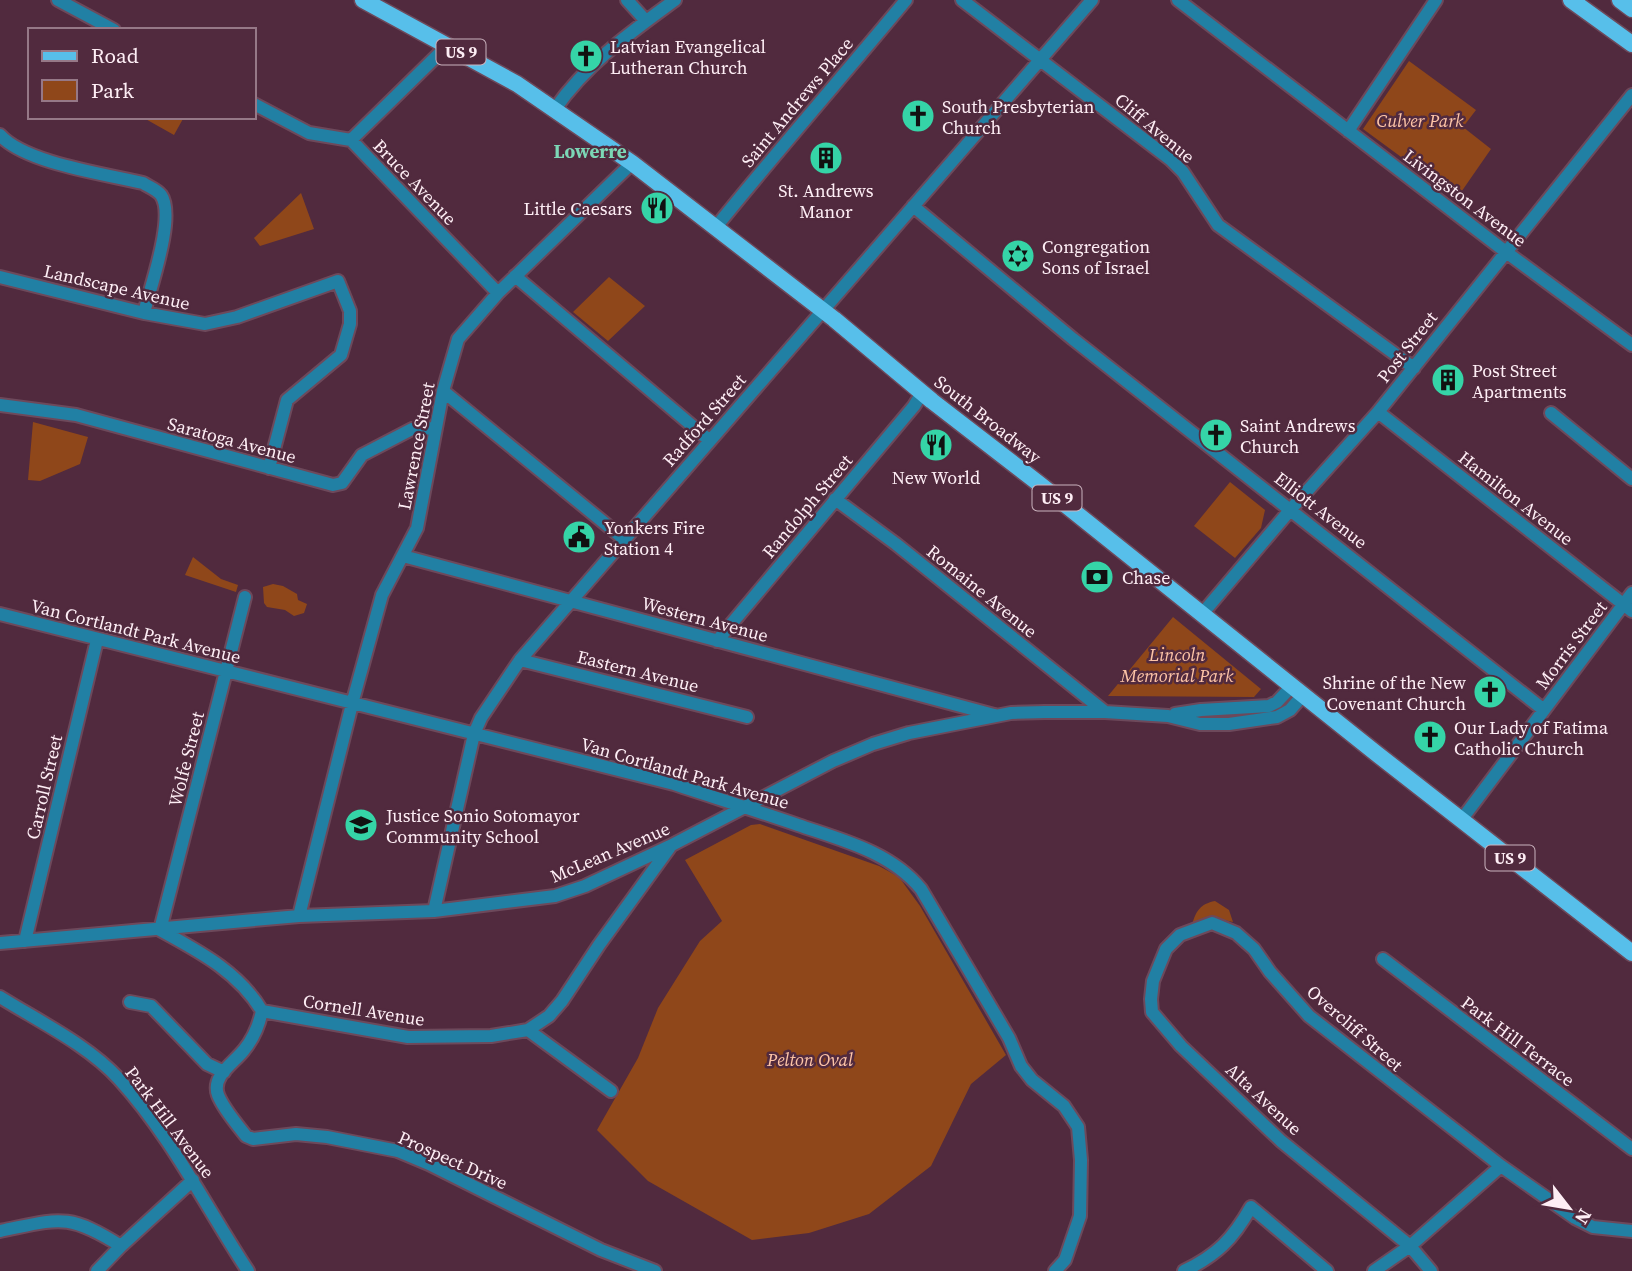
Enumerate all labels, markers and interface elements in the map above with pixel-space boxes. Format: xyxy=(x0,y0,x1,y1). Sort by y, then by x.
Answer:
legend xyxy=(28,28,256,119)
street label: Saint Andrews Place xyxy=(735,32,859,172)
place label: Latvian Evangelical Lutheran Church xyxy=(610,34,766,80)
church icon: Latvian Evangelical Lutheran Church xyxy=(567,37,605,75)
road number: US 9 xyxy=(436,40,486,64)
text: Road xyxy=(91,41,139,70)
text: Park xyxy=(91,76,135,105)
street label: Cliff Avenue xyxy=(1110,87,1200,169)
place label: South Presbyterian Church xyxy=(942,94,1095,140)
church icon: South Presbyterian Church xyxy=(899,97,937,135)
park label: Culver Park xyxy=(1376,108,1464,133)
street label: Bruce Avenue xyxy=(368,134,462,230)
district label: Lowerre xyxy=(553,138,627,164)
building icon: St. Andrews Manor xyxy=(807,139,845,177)
street label: Livingston Avenue xyxy=(1398,143,1532,253)
place label: St. Andrews Manor xyxy=(778,178,874,224)
restaurant icon: Little Caesars xyxy=(638,189,676,227)
place label: Little Caesars xyxy=(523,196,632,221)
place label: Congregation Sons of Israel xyxy=(1042,234,1150,280)
synagogue icon: Congregation Sons of Israel xyxy=(999,237,1037,275)
street label: Landscape Avenue xyxy=(41,258,193,316)
street label: Post Street xyxy=(1371,306,1443,388)
place label: Post Street Apartments xyxy=(1472,358,1567,404)
building icon: Post Street Apartments xyxy=(1429,361,1467,399)
street label: Radford Street xyxy=(657,368,751,472)
street label: South Broadway xyxy=(929,369,1047,469)
street label: Lawrence Street xyxy=(391,380,441,512)
street label: Saratoga Avenue xyxy=(165,411,299,469)
place label: Saint Andrews Church xyxy=(1240,413,1356,459)
church icon: Saint Andrews Church xyxy=(1197,416,1235,454)
restaurant icon: New World xyxy=(917,426,955,464)
street label: Hamilton Avenue xyxy=(1453,445,1579,551)
street label: Randolph Street xyxy=(756,449,858,563)
place label: New World xyxy=(892,465,980,490)
street label: Elliott Avenue xyxy=(1269,466,1373,554)
road number: US 9 xyxy=(1032,485,1082,510)
place label: Yonkers Fire Station 4 xyxy=(604,515,705,561)
public building icon: Yonkers Fire Station 4 xyxy=(560,518,598,556)
street label: Romaine Avenue xyxy=(921,539,1043,643)
bank icon: Chase xyxy=(1078,558,1116,596)
place label: Chase xyxy=(1122,565,1170,590)
street label: Western Avenue xyxy=(639,590,771,648)
street label: Van Cortlandt Park Avenue xyxy=(28,593,244,669)
street label: Morris Street xyxy=(1529,595,1613,694)
park label: Lincoln Memorial Park xyxy=(1120,642,1234,688)
street label: Eastern Avenue xyxy=(574,644,702,698)
place label: Shrine of the New Covenant Church xyxy=(1323,670,1466,716)
church icon: Shrine of the New Covenant Church xyxy=(1471,673,1509,711)
street label: Wolfe Street xyxy=(162,709,210,809)
place label: Our Lady of Fatima Catholic Church xyxy=(1454,715,1609,761)
church icon: Our Lady of Fatima Catholic Church xyxy=(1411,718,1449,756)
street label: Van Cortlandt Park Avenue xyxy=(578,731,792,815)
street label: Carroll Street xyxy=(20,732,68,842)
place label: Justice Sonio Sotomayor Community School xyxy=(385,803,580,849)
school or university icon: Justice Sonio Sotomayor Community School xyxy=(342,806,380,844)
street label: McLean Avenue xyxy=(546,816,674,888)
road number: US 9 xyxy=(1486,846,1534,870)
street label: Overcliff Street xyxy=(1302,979,1409,1077)
street label: Cornell Avenue xyxy=(301,988,427,1032)
street label: Park Hill Terrace xyxy=(1456,990,1580,1092)
park label: Pelton Oval xyxy=(766,1047,853,1072)
street label: Alta Avenue xyxy=(1221,1057,1307,1141)
street label: Park Hill Avenue xyxy=(119,1061,221,1183)
street label: Prospect Drive xyxy=(394,1125,512,1195)
north arrow xyxy=(1534,1173,1604,1243)
text: N xyxy=(1569,1204,1598,1230)

